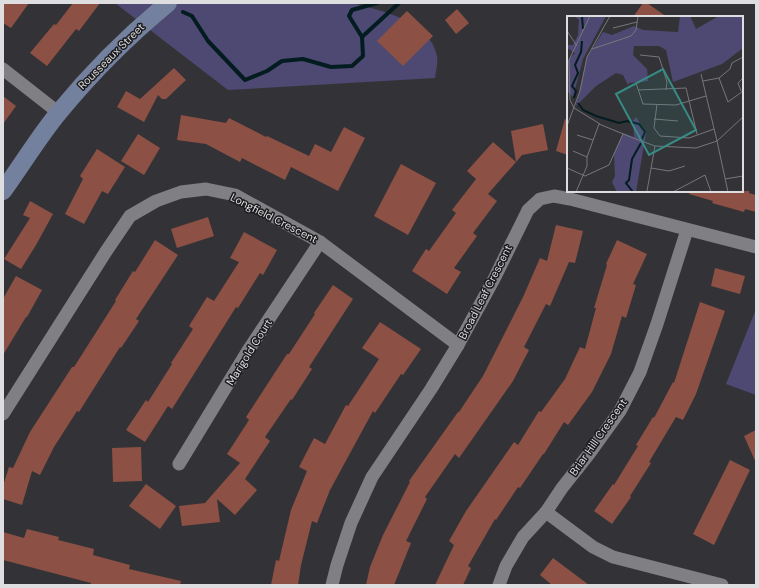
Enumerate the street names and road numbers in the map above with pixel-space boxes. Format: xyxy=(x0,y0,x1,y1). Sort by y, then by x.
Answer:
street label: Rousseaux Street xyxy=(75,20,147,92)
street label: Longfield Crescent xyxy=(228,190,320,246)
street label: Broad Leaf Crescent xyxy=(455,242,515,342)
street label: Marigold Court xyxy=(223,316,275,388)
street label: Briar Hill Crescent xyxy=(566,396,630,478)

